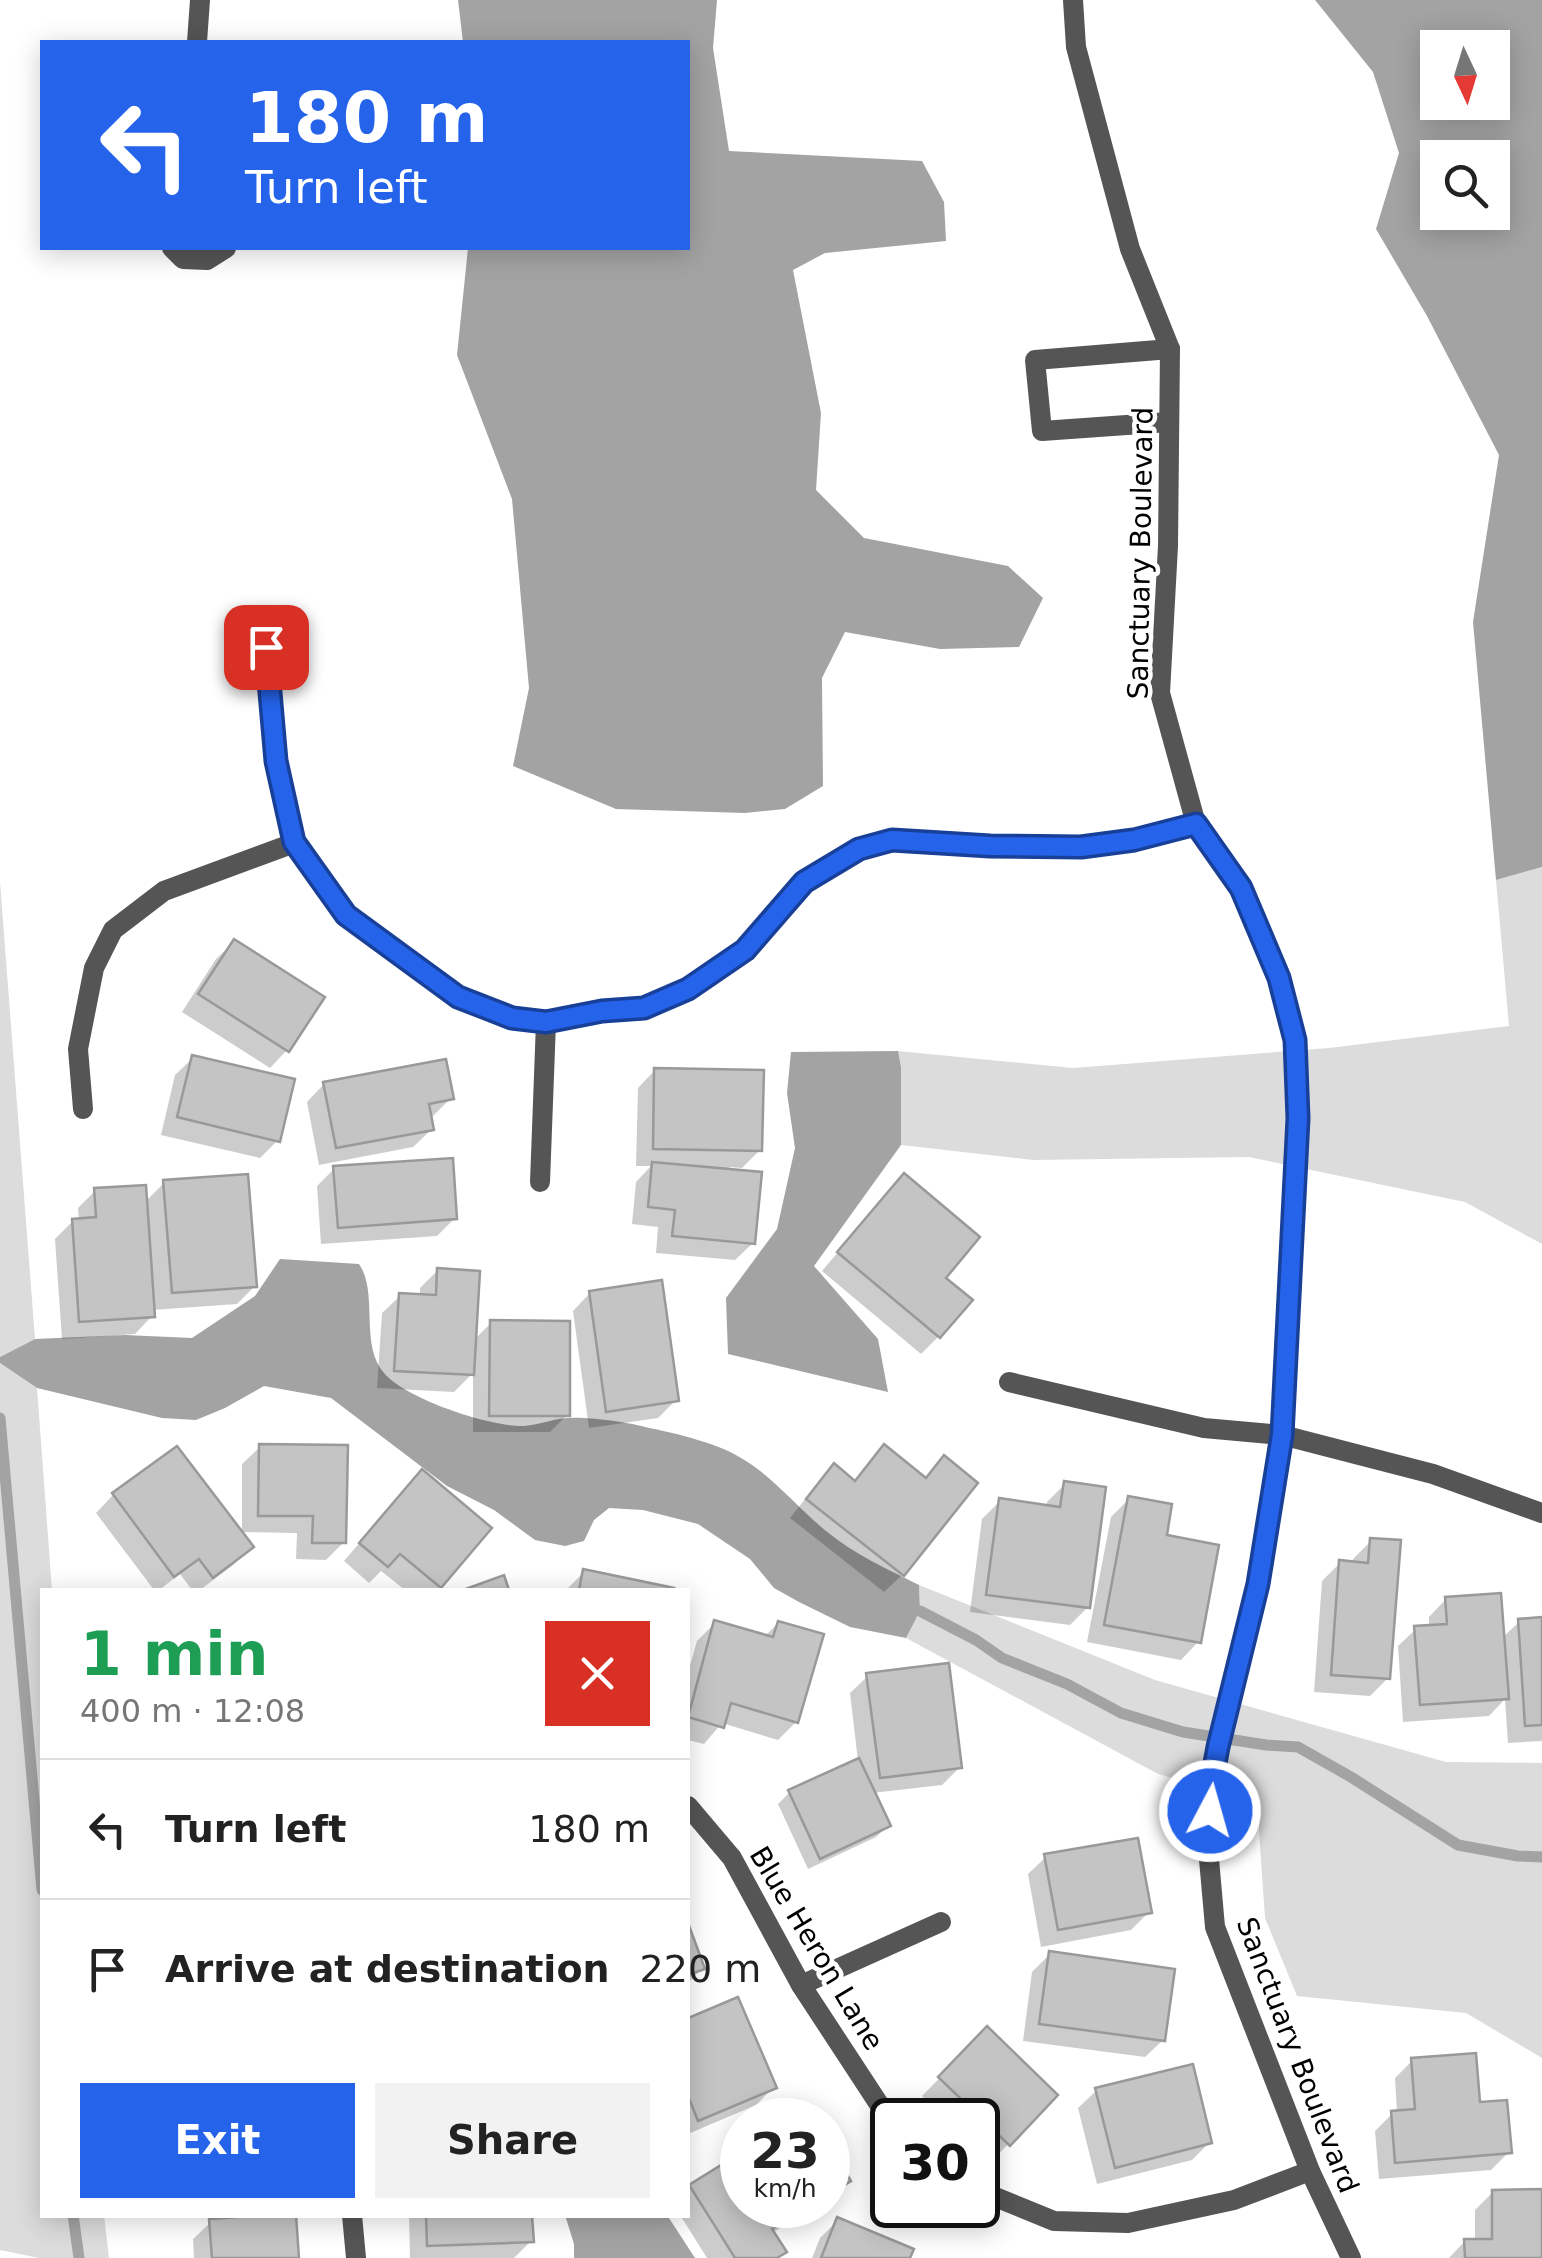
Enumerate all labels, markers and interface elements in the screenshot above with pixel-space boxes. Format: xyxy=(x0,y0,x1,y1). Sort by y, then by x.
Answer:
north arrow xyxy=(1420,30,1510,120)
map controls xyxy=(1420,30,1510,230)
text: 180 m xyxy=(245,77,488,159)
icon: left xyxy=(80,80,210,210)
button: search xyxy=(1420,140,1510,230)
text: Turn left xyxy=(245,161,428,214)
street label: Sanctuary Boulevard xyxy=(1121,406,1160,700)
pin xyxy=(224,605,309,690)
icon: arrive xyxy=(239,620,294,675)
text: 1 min xyxy=(80,1619,268,1689)
button: close xyxy=(545,1621,650,1726)
text: 400 m · 12:08 xyxy=(80,1692,305,1730)
position arrow xyxy=(1158,1759,1262,1863)
icon: left xyxy=(80,1802,135,1857)
text: Turn left xyxy=(165,1807,346,1851)
text: 180 m xyxy=(528,1807,650,1851)
street label: Blue Heron Lane xyxy=(743,1841,890,2056)
street label: Sanctuary Boulevard xyxy=(1230,1913,1365,2198)
icon: arrive xyxy=(80,1942,135,1997)
text: Arrive at destination xyxy=(165,1947,610,1991)
text: 220 m xyxy=(640,1947,761,1991)
button: Exit xyxy=(80,2083,355,2198)
button: Share xyxy=(375,2083,650,2198)
speed limit sign: 30 xyxy=(870,2098,1000,2228)
text: 23 xyxy=(750,2122,820,2180)
text: km/h xyxy=(753,2174,817,2203)

